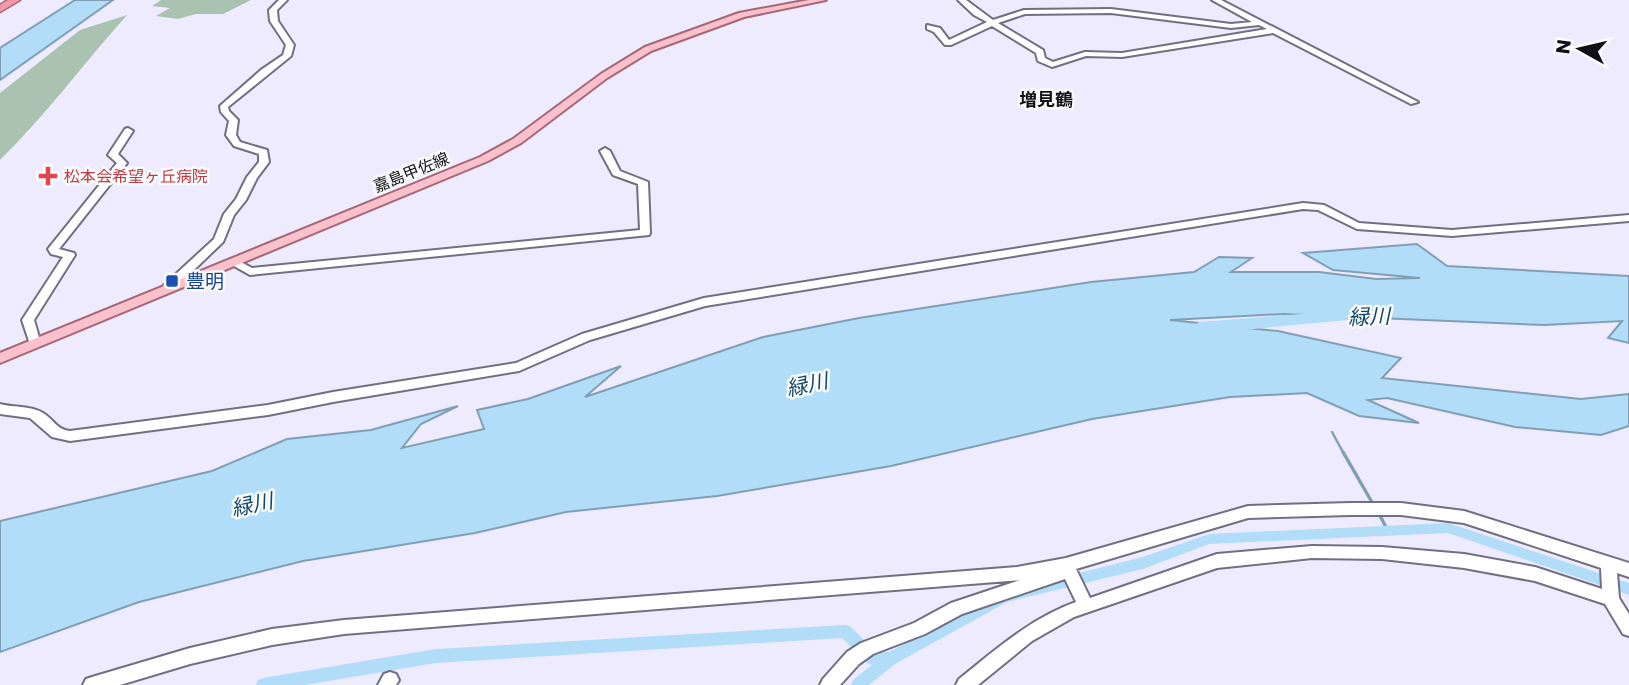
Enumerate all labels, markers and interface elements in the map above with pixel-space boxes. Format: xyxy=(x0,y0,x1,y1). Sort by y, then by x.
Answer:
north arrow xyxy=(1545,14,1615,84)
text: N xyxy=(1549,38,1578,56)
district label: 増見鶴 xyxy=(1019,87,1073,112)
street label: 嘉島甲佐線 xyxy=(370,147,453,198)
place label: 松本会希望ヶ丘病院 xyxy=(64,165,208,188)
marker: 松本会希望ヶ丘病院 xyxy=(38,166,58,186)
place label: 豊明 xyxy=(186,268,224,295)
marker: 豊明 xyxy=(164,273,180,289)
water label: 緑川 xyxy=(1347,301,1392,332)
water label: 緑川 xyxy=(783,366,832,403)
water label: 緑川 xyxy=(228,486,277,523)

